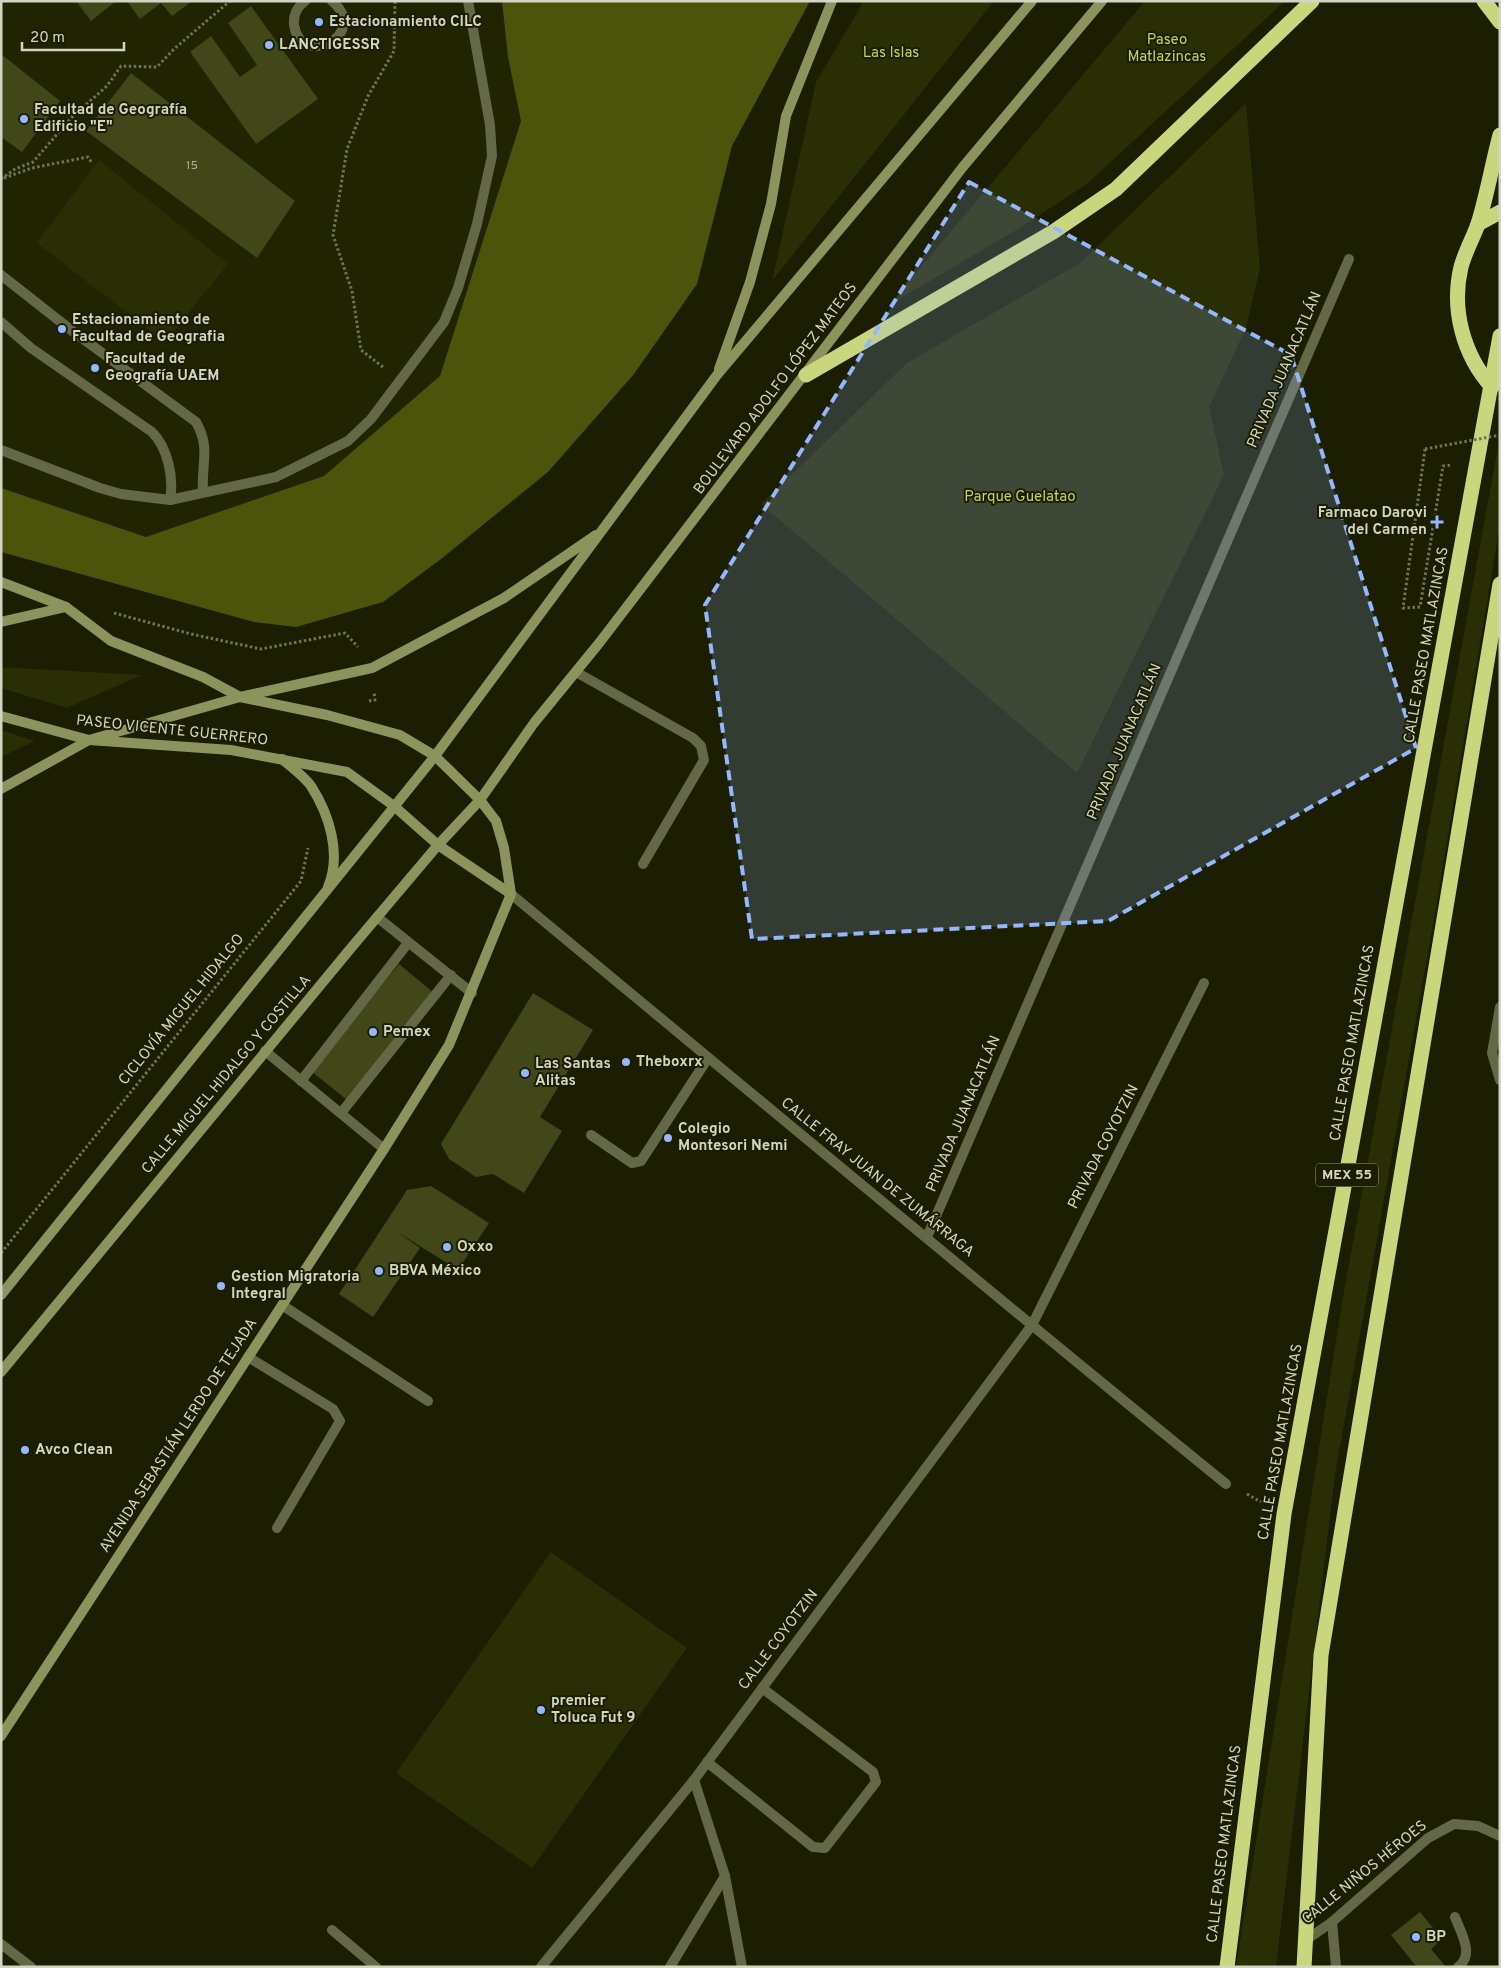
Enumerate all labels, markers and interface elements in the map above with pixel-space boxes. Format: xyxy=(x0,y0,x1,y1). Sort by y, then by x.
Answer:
place label: Estacionamiento CILC xyxy=(329,13,482,32)
marker: Estacionamiento CILC xyxy=(313,16,325,28)
scale bar xyxy=(22,20,125,52)
text: 20 m xyxy=(30,29,65,48)
park label: Paseo Matlazincas xyxy=(1128,31,1206,67)
place label: LANCTIGESSR xyxy=(279,36,380,55)
marker: LANCTIGESSR xyxy=(263,39,275,51)
park label: Las Islas xyxy=(863,44,919,63)
place label: Facultad de Geografía Edificio "E" xyxy=(34,101,187,137)
marker: Facultad de Geografía Edificio "E" xyxy=(18,113,30,125)
house number: 15 xyxy=(186,158,198,174)
street label: BOULEVARD ADOLFO LÓPEZ MATEOS xyxy=(688,278,862,499)
street label: PRIVADA JUANACATLÁN xyxy=(1243,289,1327,451)
place label: Estacionamiento de Facultad de Geografia xyxy=(72,311,225,347)
marker: Estacionamiento de Facultad de Geografia xyxy=(56,323,68,335)
place label: Facultad de Geografía UAEM xyxy=(105,350,219,386)
marker: Facultad de Geografía UAEM xyxy=(89,362,101,374)
park label: Parque Guelatao xyxy=(964,488,1076,507)
place label: Farmaco Darovi del Carmen xyxy=(1318,504,1427,540)
marker: Farmaco Darovi del Carmen xyxy=(1431,516,1443,528)
street label: CALLE PASEO MATLAZINCAS xyxy=(1400,545,1454,745)
street label: PRIVADA JUANACATLÁN xyxy=(1083,661,1167,823)
street label: PASEO VICENTE GUERRERO xyxy=(75,711,269,751)
street label: CICLOVÍA MIGUEL HIDALGO xyxy=(114,930,249,1090)
street label: CALLE PASEO MATLAZINCAS xyxy=(1326,943,1380,1143)
street label: CALLE MIGUEL HIDALGO Y COSTILLA xyxy=(138,972,316,1178)
place label: Pemex xyxy=(383,1023,431,1042)
marker: Pemex xyxy=(367,1026,379,1038)
street label: PRIVADA JUANACATLÁN xyxy=(922,1033,1006,1195)
place label: Theboxrx xyxy=(636,1053,703,1072)
place label: Las Santas Alitas xyxy=(535,1055,611,1091)
marker: Theboxrx xyxy=(620,1056,632,1068)
marker: Las Santas Alitas xyxy=(519,1067,531,1079)
street label: PRIVADA COYOTZIN xyxy=(1064,1082,1144,1212)
street label: CALLE FRAY JUAN DE ZUMÁRRAGA xyxy=(776,1093,978,1262)
place label: Colegio Montesori Nemi xyxy=(678,1120,788,1156)
marker: Colegio Montesori Nemi xyxy=(662,1132,674,1144)
road number: MEX 55 xyxy=(1316,1164,1378,1186)
place label: Oxxo xyxy=(457,1238,493,1257)
marker: Oxxo xyxy=(441,1241,453,1253)
place label: BBVA México xyxy=(389,1262,481,1281)
marker: BBVA México xyxy=(373,1265,385,1277)
place label: Gestion Migratoria Integral xyxy=(231,1268,360,1304)
marker: Gestion Migratoria Integral xyxy=(215,1280,227,1292)
street label: AVENIDA SEBASTIÁN LERDO DE TEJADA xyxy=(95,1315,262,1557)
street label: CALLE PASEO MATLAZINCAS xyxy=(1254,1342,1308,1542)
place label: Avco Clean xyxy=(35,1441,113,1460)
marker: Avco Clean xyxy=(19,1444,31,1456)
street label: CALLE COYOTZIN xyxy=(735,1586,823,1694)
place label: premier Toluca Fut 9 xyxy=(551,1692,636,1728)
marker: premier Toluca Fut 9 xyxy=(535,1704,547,1716)
street label: CALLE PASEO MATLAZINCAS xyxy=(1203,1744,1247,1944)
street label: CALLE NIÑOS HÉROES xyxy=(1298,1816,1431,1929)
place label: BP xyxy=(1426,1928,1446,1947)
marker: BP xyxy=(1410,1931,1422,1943)

